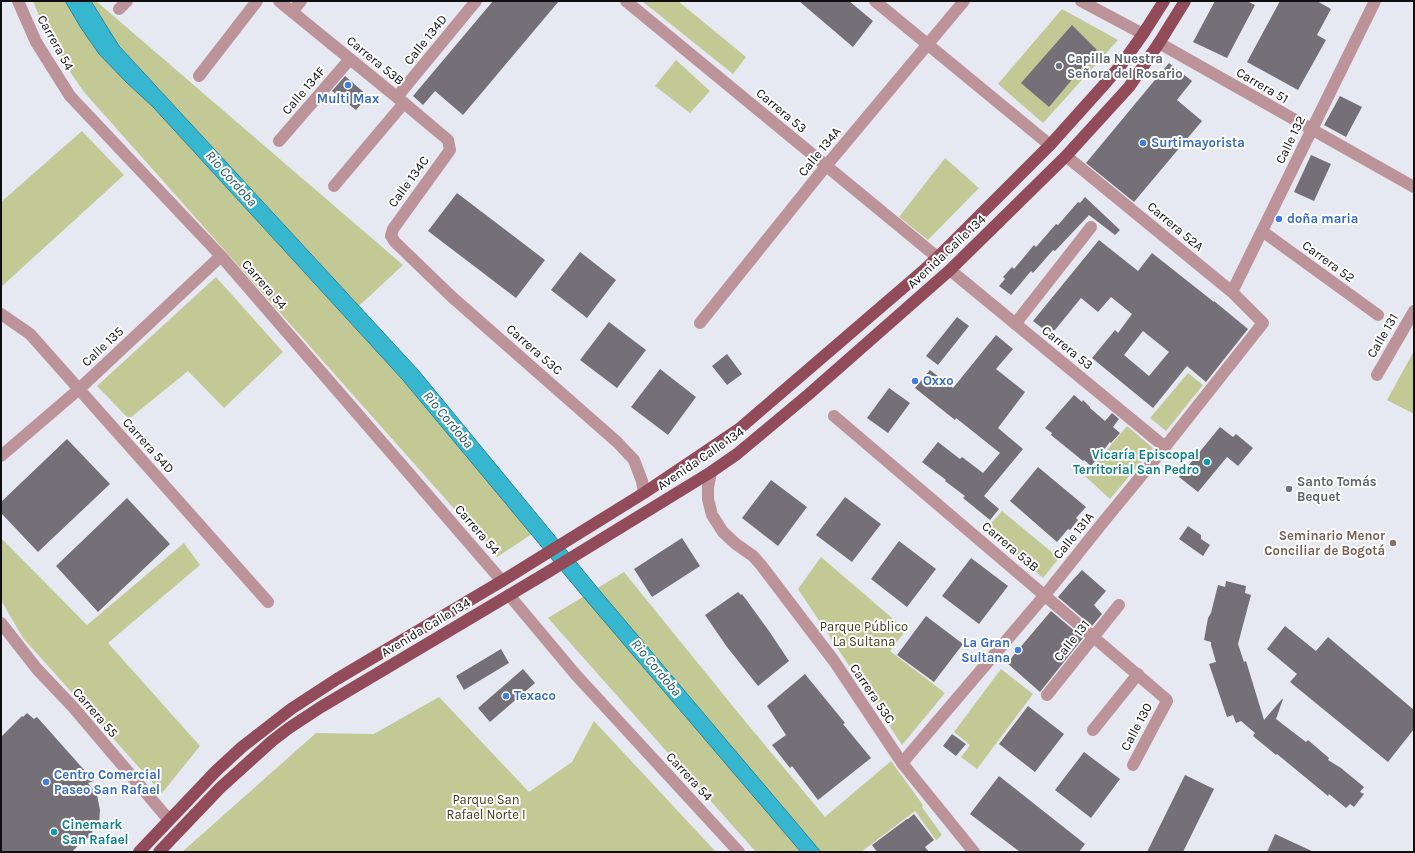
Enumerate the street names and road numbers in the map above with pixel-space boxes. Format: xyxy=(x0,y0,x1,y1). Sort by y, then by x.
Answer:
street label: Calle 134D xyxy=(401,12,451,68)
street label: Carrera 54 xyxy=(33,13,77,73)
street label: Carrera 53B xyxy=(343,33,407,89)
street label: Calle 134F xyxy=(279,64,329,118)
street label: Carrera 51 xyxy=(1233,65,1291,107)
street label: Carrera 53 xyxy=(753,85,809,137)
street label: Calle 132 xyxy=(1273,113,1309,167)
street label: Calle 134A xyxy=(795,124,845,180)
street label: Calle 134C xyxy=(385,153,433,211)
street label: Carrera 52A xyxy=(1144,199,1206,255)
street label: Avenida Calle 134 xyxy=(905,212,989,292)
street label: Carrera 52 xyxy=(1299,238,1357,286)
street label: Carrera 54 xyxy=(238,257,290,313)
street label: Calle 131 xyxy=(1364,311,1402,361)
street label: Carrera 53C xyxy=(503,321,565,379)
street label: Carrera 53 xyxy=(1038,323,1096,373)
street label: Calle 135 xyxy=(79,324,127,370)
street label: Carrera 54D xyxy=(119,415,177,477)
street label: Avenida Calle 134 xyxy=(655,424,747,494)
street label: Carrera 54 xyxy=(451,502,503,558)
street label: Calle 131A xyxy=(1050,509,1098,563)
street label: Carrera 53B xyxy=(978,519,1042,575)
street label: Avenida Calle 134 xyxy=(378,595,474,661)
street label: Calle 131 xyxy=(1051,617,1093,665)
street label: Carrera 53C xyxy=(846,661,898,727)
street label: Carrera 55 xyxy=(69,685,121,741)
street label: Calle 130 xyxy=(1118,700,1156,754)
street label: Carrera 54 xyxy=(663,749,715,805)

